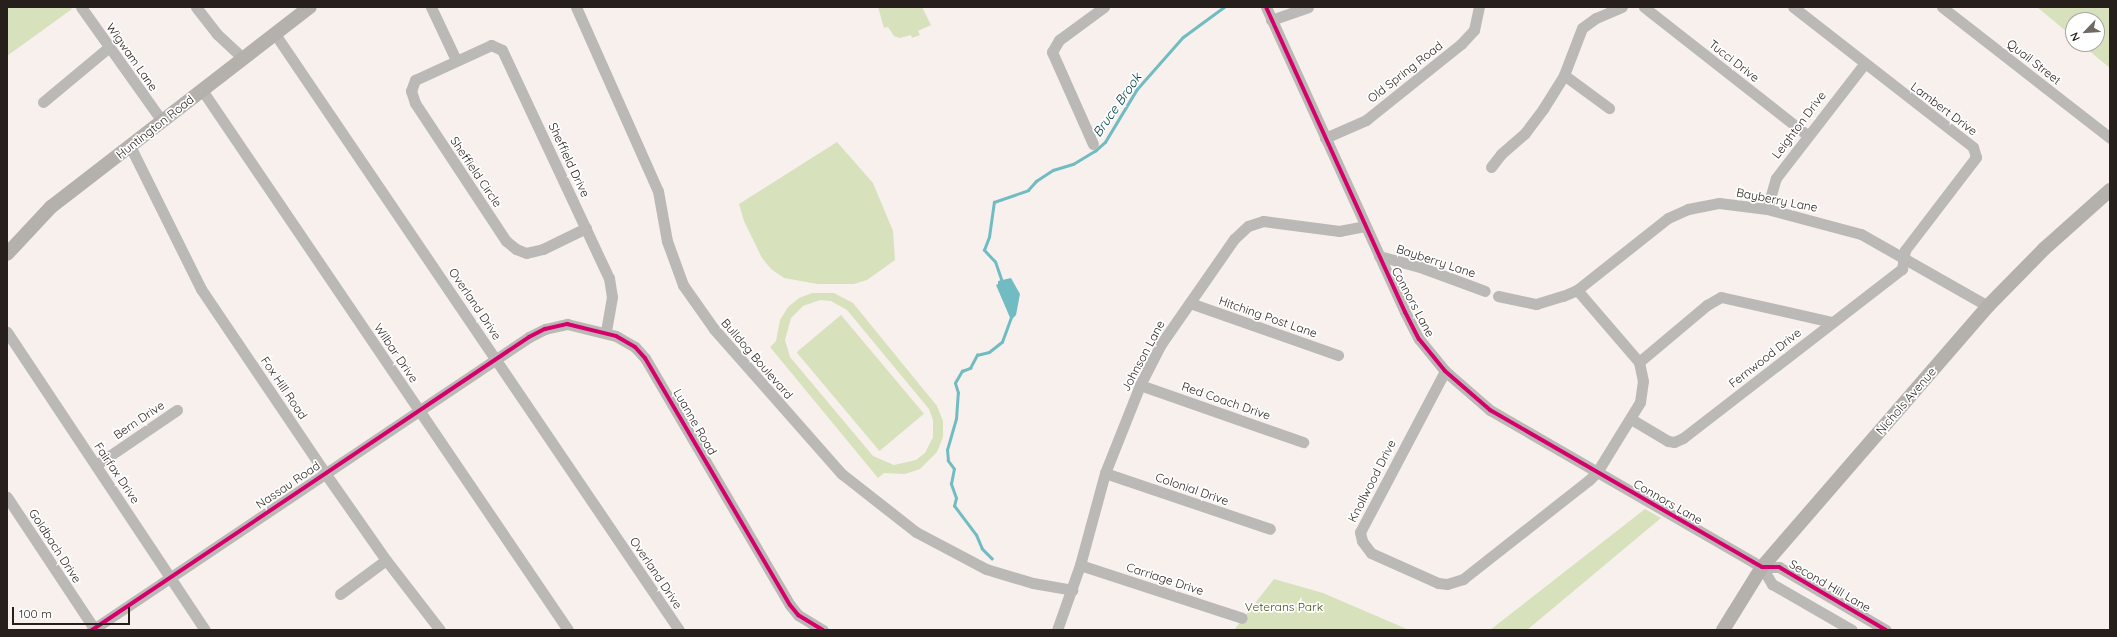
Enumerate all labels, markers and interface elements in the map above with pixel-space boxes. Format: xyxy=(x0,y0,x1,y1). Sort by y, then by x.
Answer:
north arrow xyxy=(2065,12,2105,52)
street label: Wigwam Lane xyxy=(103,20,161,94)
text: N xyxy=(2067,30,2083,43)
street label: Quail Street xyxy=(2004,36,2064,88)
street label: Tucci Drive xyxy=(1706,37,1762,85)
street label: Old Spring Road xyxy=(1365,38,1445,106)
water label: Bruce Brook xyxy=(1089,70,1145,140)
street label: Lambert Drive xyxy=(1908,79,1980,139)
street label: Leighton Drive xyxy=(1769,89,1829,161)
street label: Huntington Road xyxy=(113,92,197,162)
street label: Sheffield Drive xyxy=(545,121,593,199)
street label: Sheffield Circle xyxy=(447,134,505,210)
street label: Bayberry Lane xyxy=(1735,185,1819,215)
street label: Bayberry Lane xyxy=(1394,241,1478,281)
street label: Overland Drive xyxy=(446,265,504,343)
street label: Connors Lane xyxy=(1389,265,1437,339)
street label: Hitching Post Lane xyxy=(1217,293,1319,341)
street label: Bulldog Boulevard xyxy=(718,316,796,402)
street label: Johnson Lane xyxy=(1118,318,1168,394)
street label: Wilbar Drive xyxy=(371,321,421,385)
street label: Fernwood Drive xyxy=(1726,325,1804,391)
street label: Fox Hill Road xyxy=(258,354,310,422)
street label: Nichols Avenue xyxy=(1873,364,1939,438)
street label: Red Coach Drive xyxy=(1180,379,1272,423)
street label: Luanne Road xyxy=(670,386,720,458)
street label: Bern Drive xyxy=(111,398,167,442)
street label: Knollwood Drive xyxy=(1345,437,1399,525)
street label: Fairfax Drive xyxy=(91,440,143,506)
street label: Nassau Road xyxy=(253,458,323,512)
street label: Colonial Drive xyxy=(1153,470,1231,508)
street label: Connors Lane xyxy=(1631,476,1705,528)
street label: Goldbach Drive xyxy=(26,506,84,586)
street label: Overland Drive xyxy=(627,534,685,612)
street label: Second Hill Lane xyxy=(1787,557,1873,615)
street label: Carriage Drive xyxy=(1125,560,1205,598)
scale bar xyxy=(14,599,132,625)
park label: Veterans Park xyxy=(1245,600,1323,614)
text: 100 m xyxy=(19,606,52,621)

